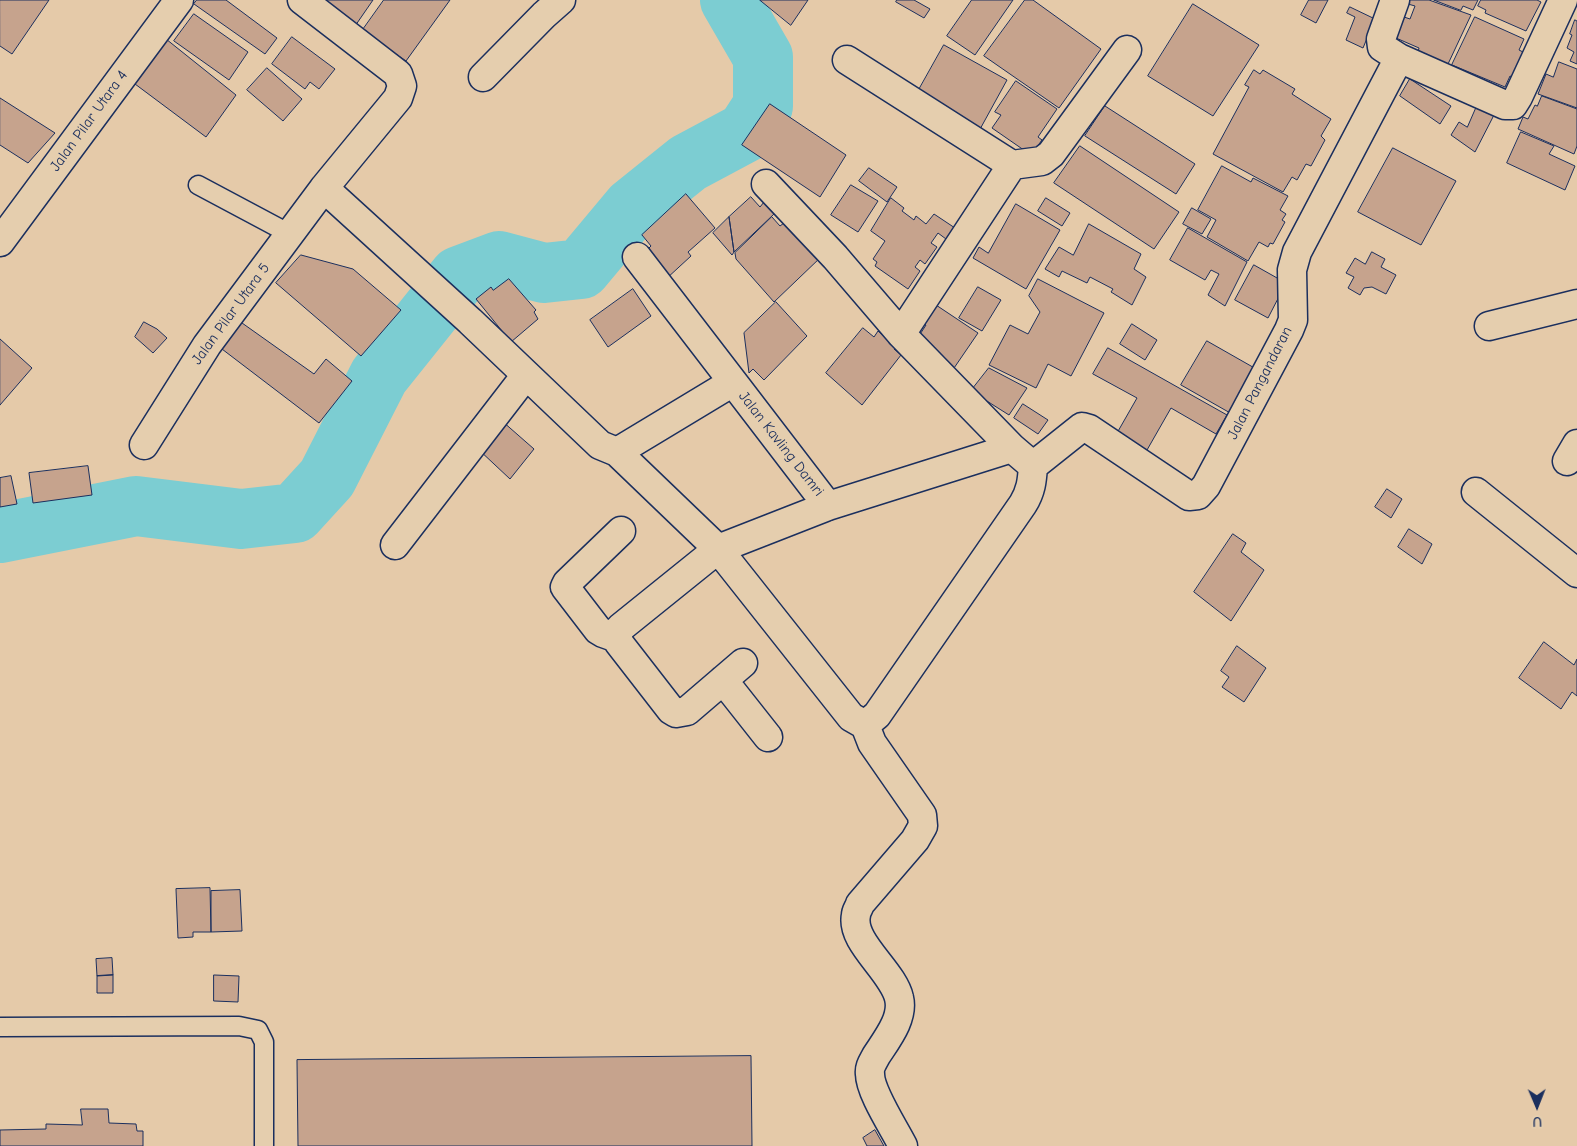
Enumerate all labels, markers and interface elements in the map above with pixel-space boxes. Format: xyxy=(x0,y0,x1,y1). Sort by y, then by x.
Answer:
street label: Jalan Pilar Utara 4 xyxy=(46,67,132,175)
street label: Jalan Pilar Utara 5 xyxy=(188,260,274,368)
street label: Jalan Pangandaran xyxy=(1224,324,1296,442)
street label: Jalan Kavling Damri xyxy=(734,388,828,500)
north arrow xyxy=(1512,1081,1562,1131)
text: U xyxy=(1532,1113,1542,1130)

